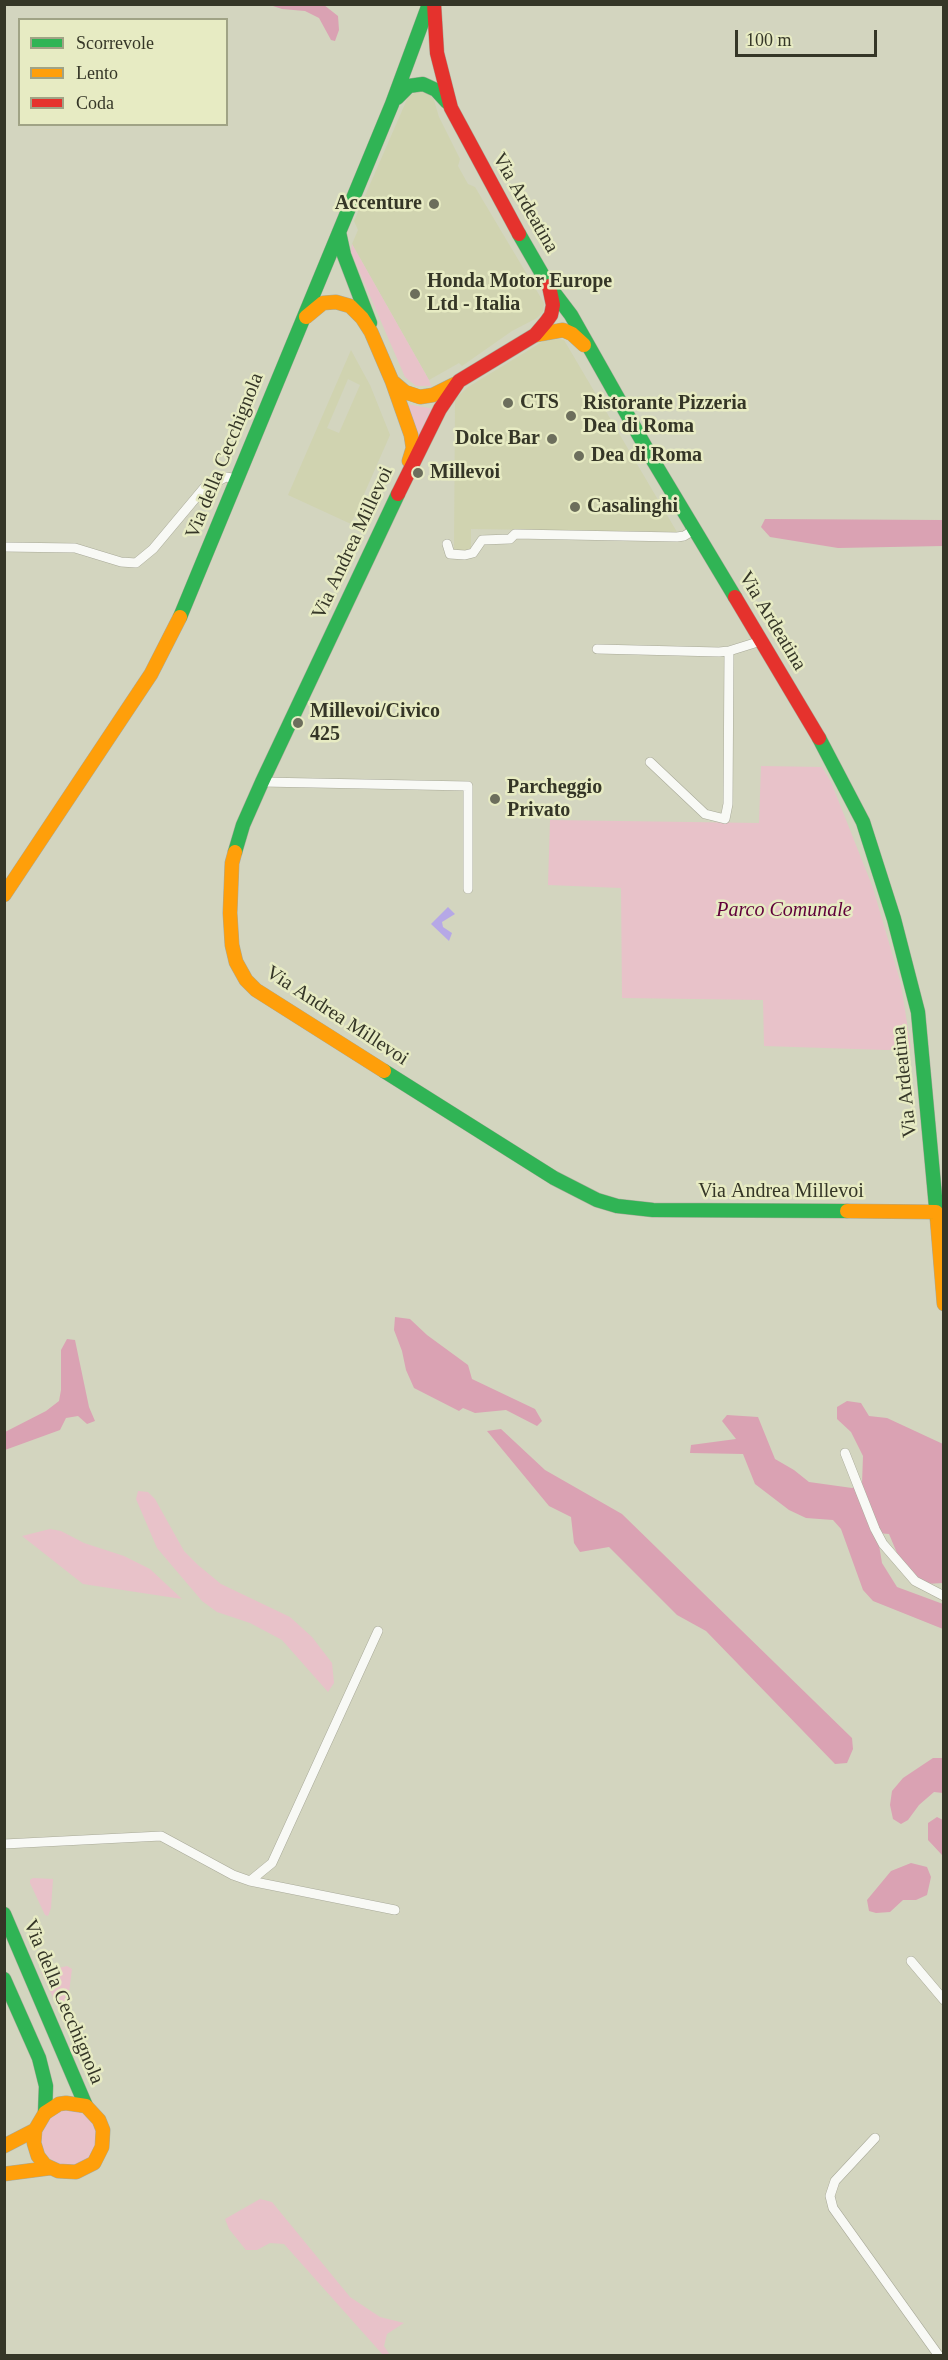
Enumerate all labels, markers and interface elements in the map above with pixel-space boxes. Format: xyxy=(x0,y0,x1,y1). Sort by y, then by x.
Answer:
legend xyxy=(18,18,228,126)
scale bar xyxy=(738,18,880,56)
text: 100 m xyxy=(746,30,792,50)
text: Scorrevole xyxy=(76,33,154,53)
text: Lento xyxy=(76,63,118,83)
text: Coda xyxy=(76,93,114,113)
street label: Via Ardeatina xyxy=(487,149,563,257)
place label: Accenture xyxy=(335,192,422,216)
marker: Accenture xyxy=(427,197,441,211)
place label: Honda Motor Europe Ltd - Italia xyxy=(427,270,612,317)
marker: Honda Motor Europe Ltd - Italia xyxy=(408,287,422,301)
street label: Via della Cecchignola xyxy=(181,370,269,542)
place label: CTS xyxy=(520,391,559,415)
place label: Ristorante Pizzeria Dea di Roma xyxy=(583,392,747,439)
marker: CTS xyxy=(501,396,515,410)
marker: Ristorante Pizzeria Dea di Roma xyxy=(564,409,578,423)
place label: Dolce Bar xyxy=(455,427,540,451)
marker: Dolce Bar xyxy=(545,432,559,446)
place label: Dea di Roma xyxy=(591,444,702,468)
marker: Dea di Roma xyxy=(572,449,586,463)
place label: Millevoi xyxy=(430,461,500,485)
street label: Via Andrea Millevoi xyxy=(307,463,399,623)
marker: Millevoi xyxy=(411,466,425,480)
place label: Casalinghi xyxy=(587,495,678,519)
marker: Casalinghi xyxy=(568,500,582,514)
street label: Via Ardeatina xyxy=(733,567,811,675)
place label: Millevoi/Civico 425 xyxy=(310,700,440,747)
marker: Millevoi/Civico 425 xyxy=(291,716,305,730)
place label: Parcheggio Privato xyxy=(507,776,602,823)
marker: Parcheggio Privato xyxy=(488,792,502,806)
park label: Parco Comunale xyxy=(716,899,852,923)
street label: Via Andrea Millevoi xyxy=(261,961,413,1071)
street label: Via Ardeatina xyxy=(887,1025,923,1139)
street label: Via Andrea Millevoi xyxy=(698,1180,864,1204)
street label: Via della Cecchignola xyxy=(17,1916,109,2088)

